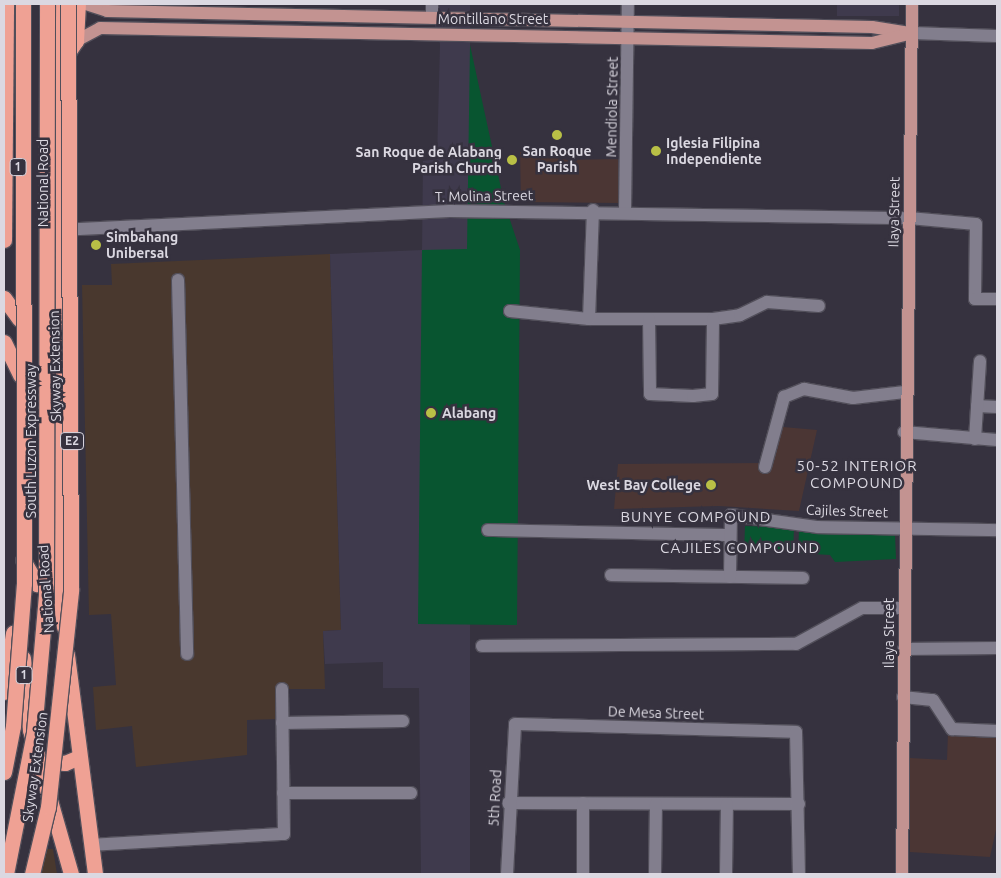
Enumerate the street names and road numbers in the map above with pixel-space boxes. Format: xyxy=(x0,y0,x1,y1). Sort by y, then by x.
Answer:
street label: Montillano Street xyxy=(438,11,548,27)
street label: Mendiola Street xyxy=(603,56,621,158)
street label: National Road xyxy=(35,139,51,227)
road number: 1 xyxy=(9,158,27,176)
street label: Ilaya Street xyxy=(885,177,903,247)
street label: T. Molina Street xyxy=(435,187,533,205)
street label: Skyway Extension xyxy=(46,310,64,422)
street label: South Luzon Expressway xyxy=(23,364,39,518)
road number: E2 xyxy=(60,432,84,451)
street label: Cajiles Street xyxy=(806,501,888,521)
street label: National Road xyxy=(35,544,57,634)
street label: Ilaya Street xyxy=(881,598,897,668)
road number: 1 xyxy=(15,666,33,684)
street label: De Mesa Street xyxy=(608,703,704,723)
street label: Skyway Extension xyxy=(19,711,51,823)
street label: 5th Road xyxy=(485,769,505,827)

